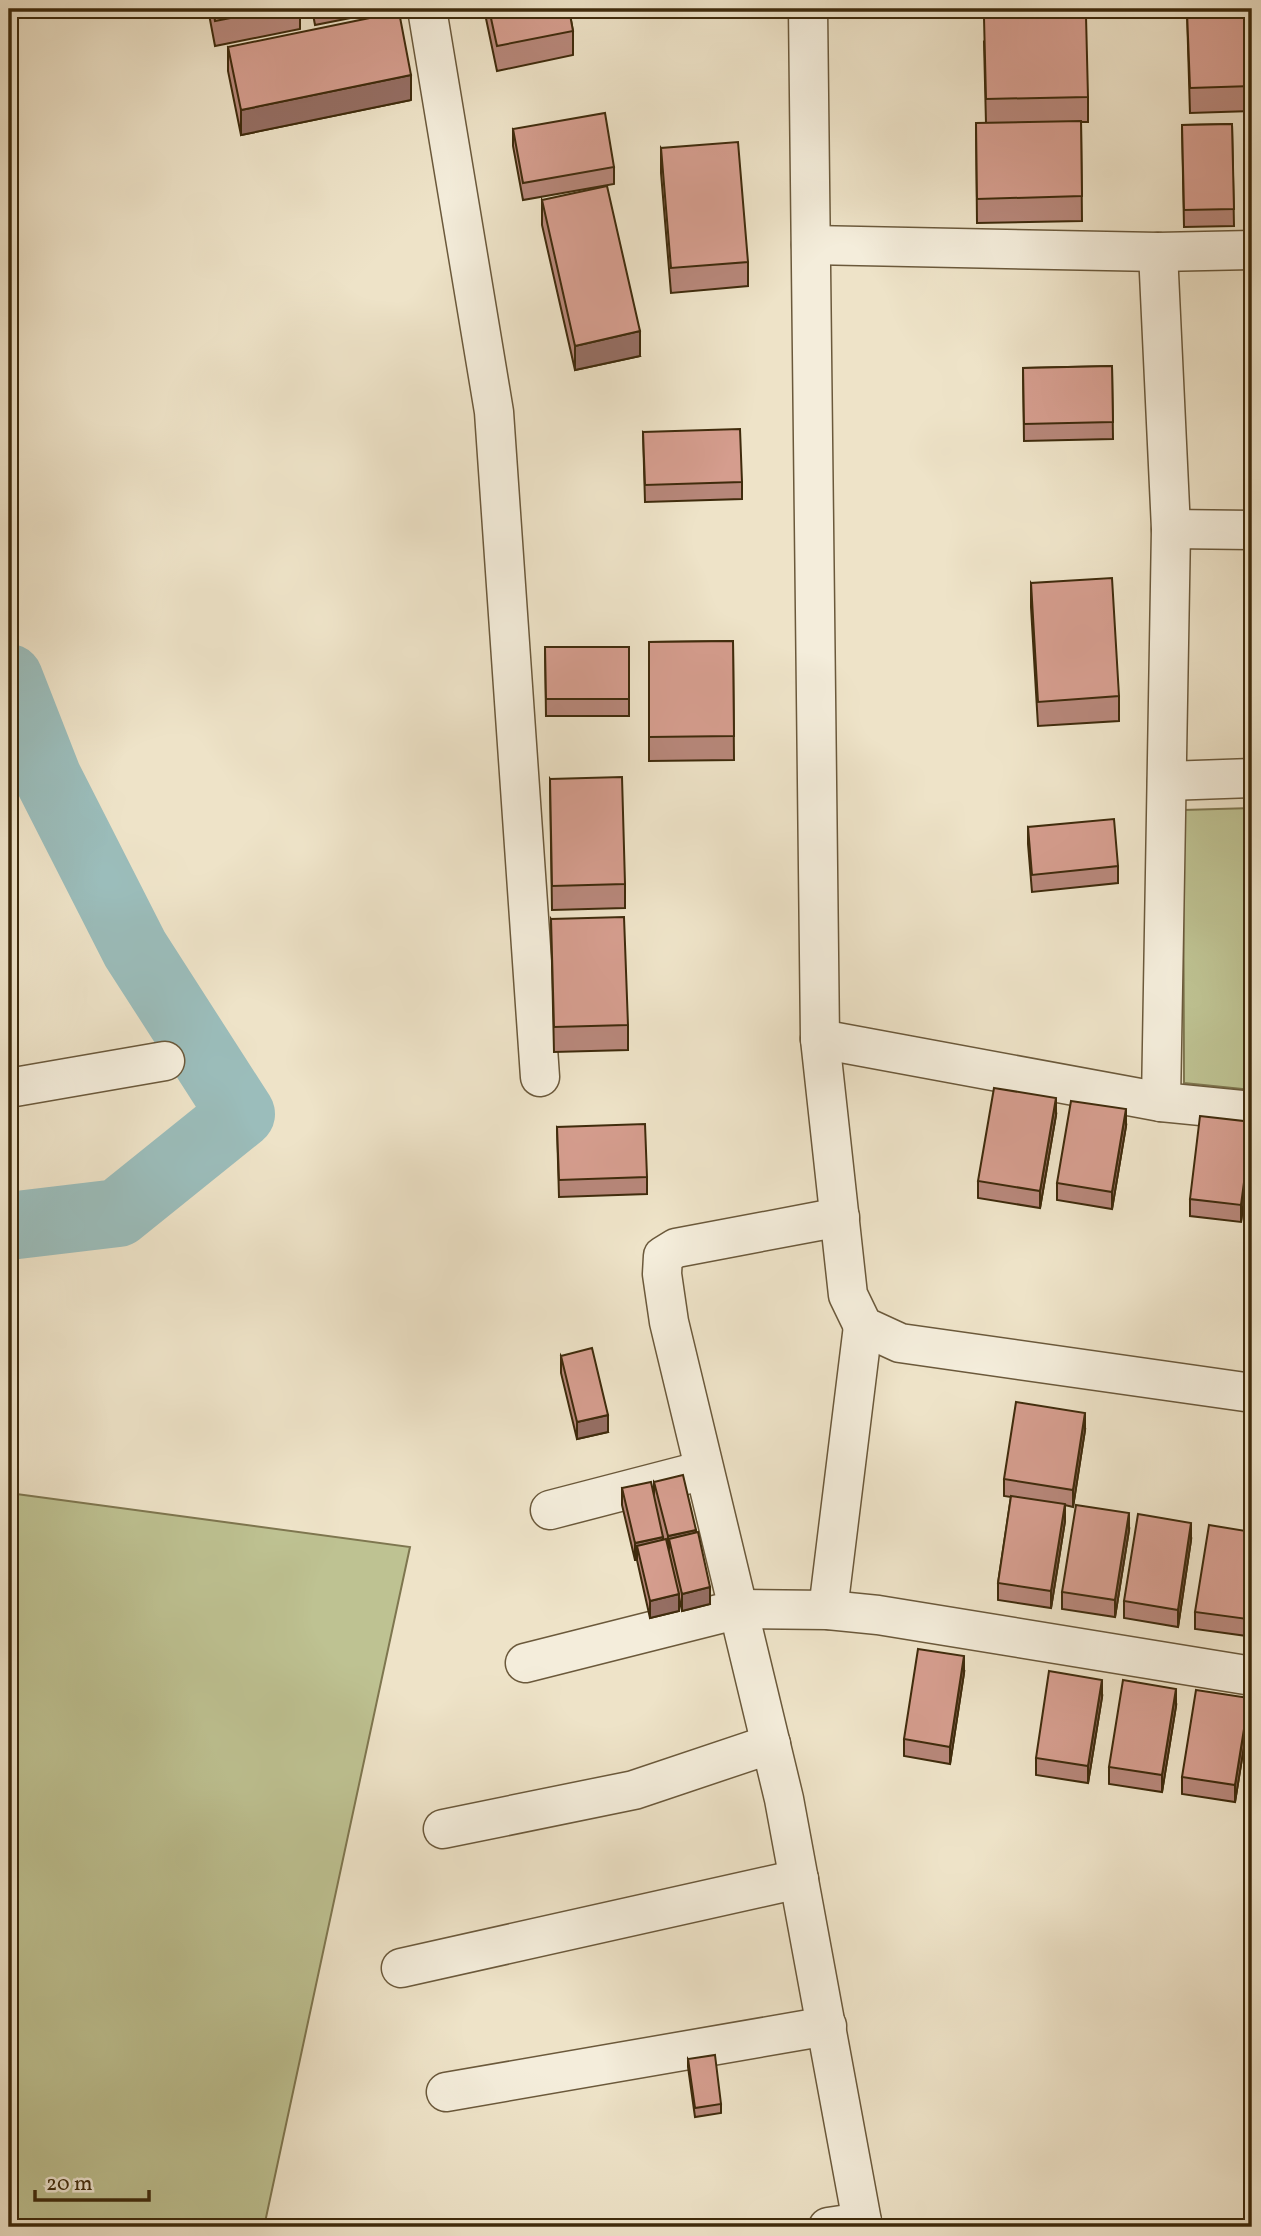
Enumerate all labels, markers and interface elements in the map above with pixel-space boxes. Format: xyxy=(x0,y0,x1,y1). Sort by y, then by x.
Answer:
scale bar xyxy=(35,2159,149,2203)
text: 20 m xyxy=(46,2170,92,2199)

